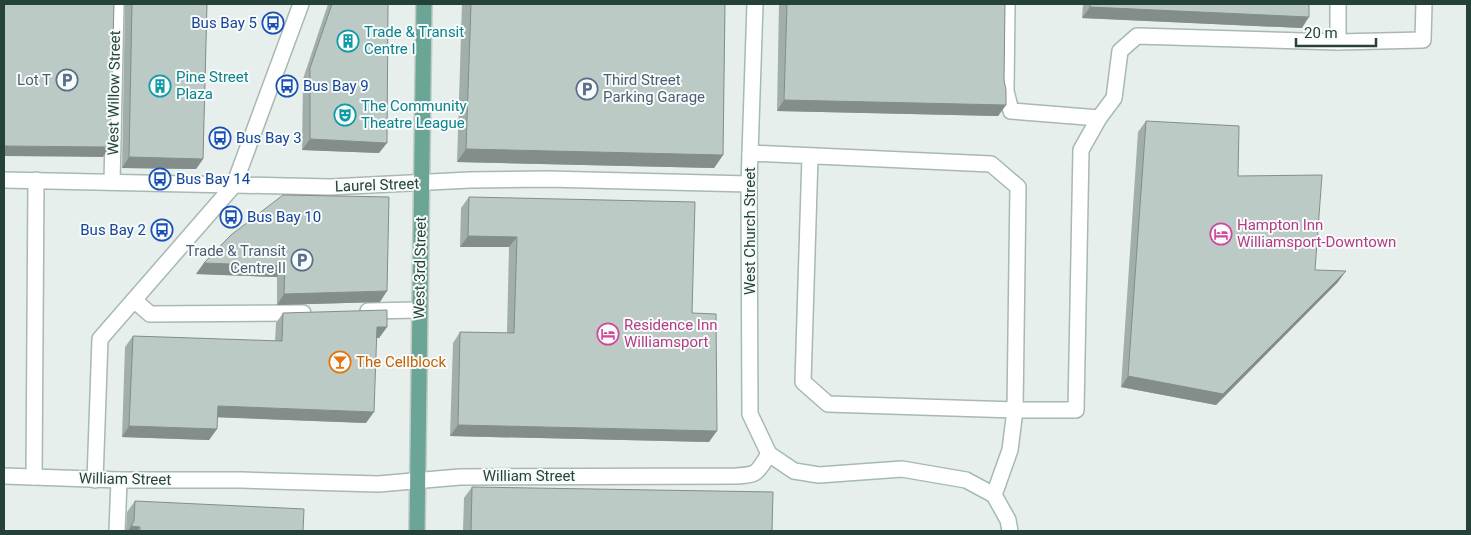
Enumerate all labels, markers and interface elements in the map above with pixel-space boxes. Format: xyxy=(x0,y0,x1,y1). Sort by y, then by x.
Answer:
bus stop icon: Bus Bay 5 xyxy=(261,11,285,35)
place label: Bus Bay 5 xyxy=(191,14,257,32)
scale bar xyxy=(1296,15,1376,47)
place label: Trade & Transit Centre I xyxy=(364,23,464,58)
text: 20 m xyxy=(1304,24,1338,42)
building icon: Trade & Transit Centre I xyxy=(336,29,360,53)
street label: West Willow Street xyxy=(104,30,124,156)
parking icon: Lot T xyxy=(55,68,79,92)
place label: Pine Street Plaza xyxy=(176,68,249,103)
place label: Lot T xyxy=(17,71,51,89)
place label: Third Street Parking Garage xyxy=(603,71,705,106)
building icon: Pine Street Plaza xyxy=(148,74,172,98)
bus stop icon: Bus Bay 9 xyxy=(275,74,299,98)
place label: Bus Bay 9 xyxy=(303,77,369,95)
parking icon: Third Street Parking Garage xyxy=(575,77,599,101)
place label: The Community Theatre League xyxy=(361,97,467,132)
theatre icon: The Community Theatre League xyxy=(333,103,357,127)
bus stop icon: Bus Bay 3 xyxy=(208,126,232,150)
place label: Bus Bay 3 xyxy=(236,129,302,147)
bus stop icon: Bus Bay 14 xyxy=(148,167,172,191)
street label: West Church Street xyxy=(741,167,759,295)
place label: Bus Bay 14 xyxy=(176,170,251,188)
street label: Laurel Street xyxy=(335,175,420,195)
bus stop icon: Bus Bay 10 xyxy=(219,205,243,229)
place label: Bus Bay 10 xyxy=(247,208,321,226)
street label: West 3rd Street xyxy=(410,216,430,319)
place label: Hampton Inn Williamsport-Downtown xyxy=(1237,216,1396,251)
bus stop icon: Bus Bay 2 xyxy=(150,218,174,242)
place label: Bus Bay 2 xyxy=(80,221,146,239)
hotel icon: Hampton Inn Williamsport-Downtown xyxy=(1209,222,1233,246)
place label: Trade & Transit Centre II xyxy=(186,242,286,277)
parking icon: Trade & Transit Centre II xyxy=(290,248,314,272)
place label: Residence Inn Williamsport xyxy=(624,316,717,351)
hotel icon: Residence Inn Williamsport xyxy=(596,322,620,346)
bar icon: The Cellblock xyxy=(328,350,352,374)
place label: The Cellblock xyxy=(356,353,446,371)
street label: William Street xyxy=(483,467,575,485)
street label: William Street xyxy=(79,469,171,489)

